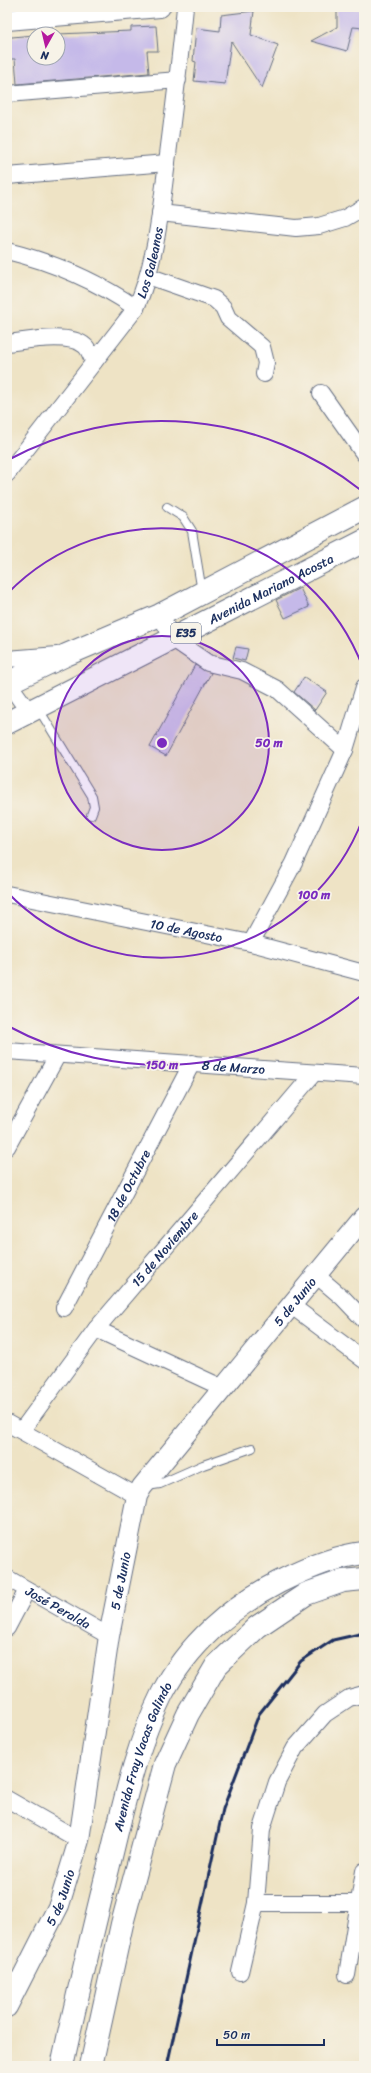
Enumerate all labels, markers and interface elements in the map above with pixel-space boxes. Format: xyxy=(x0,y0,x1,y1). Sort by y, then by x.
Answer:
north arrow xyxy=(26,26,66,66)
text: N xyxy=(39,45,51,65)
street label: Los Galeanos xyxy=(130,224,170,302)
street label: Avenida Mariano Acosta xyxy=(203,547,338,631)
road number: E35 xyxy=(171,623,201,643)
text: 50 m xyxy=(255,732,283,754)
centre of rings xyxy=(155,736,169,750)
text: 100 m xyxy=(298,884,331,906)
street label: 10 de Agosto xyxy=(148,912,225,949)
text: 150 m xyxy=(146,1054,179,1076)
street label: 8 de Marzo xyxy=(201,1054,266,1081)
street label: 18 de Octubre xyxy=(100,1145,157,1227)
street label: 15 de Noviembre xyxy=(125,1205,205,1292)
street label: 5 de Junio xyxy=(267,1271,323,1332)
street label: 5 de Junio xyxy=(104,1550,138,1612)
street label: José Peralda xyxy=(20,1579,95,1636)
street label: Avenida Fray Vacas Galindo xyxy=(106,1677,179,1835)
street label: 5 de Junio xyxy=(39,1866,81,1930)
scale bar xyxy=(217,2021,324,2047)
text: 50 m xyxy=(223,2024,250,2046)

